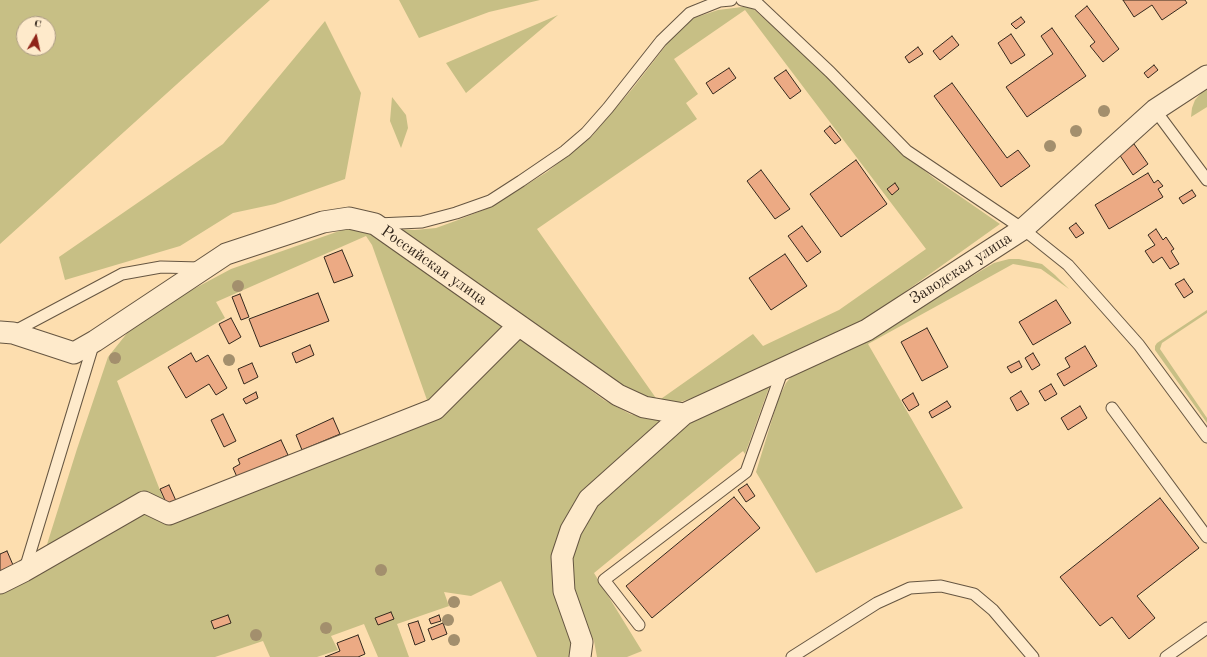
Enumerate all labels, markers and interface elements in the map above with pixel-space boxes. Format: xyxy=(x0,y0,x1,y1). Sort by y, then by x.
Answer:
north arrow xyxy=(16,16,56,56)
text: С xyxy=(33,19,42,31)
street label: Российская улица xyxy=(377,222,491,310)
street label: Заводская улица xyxy=(906,229,1016,309)

